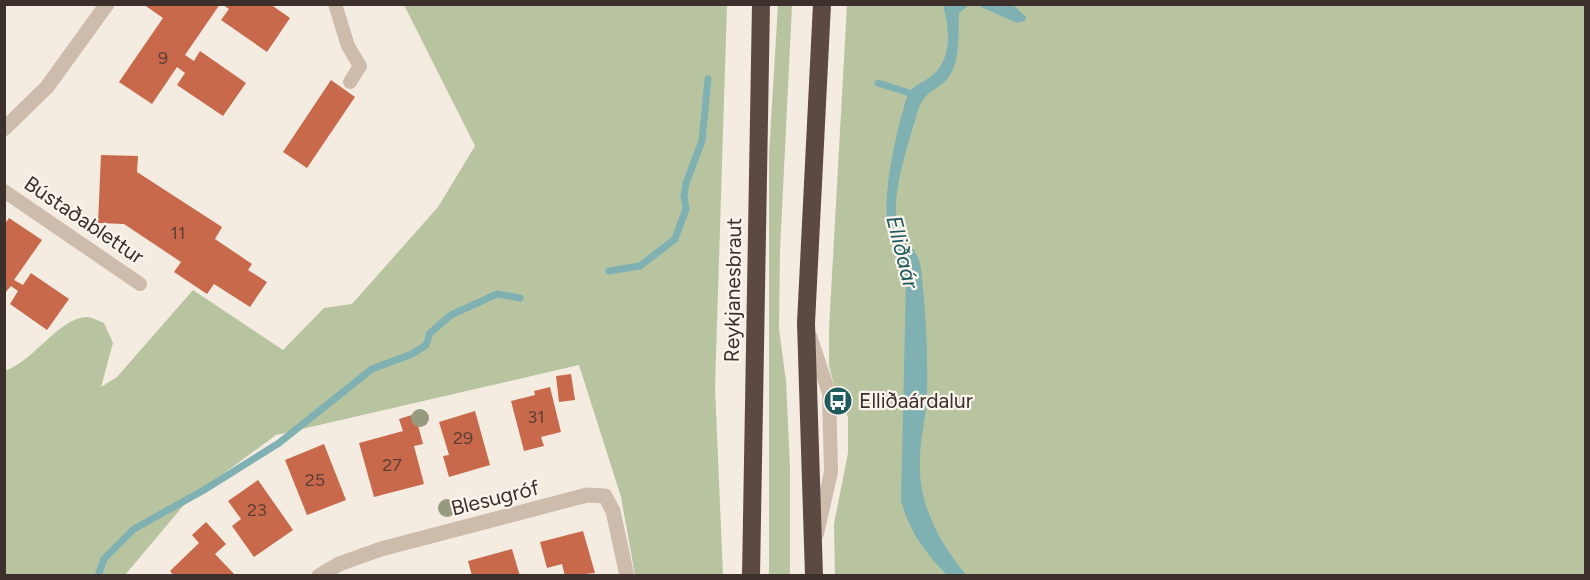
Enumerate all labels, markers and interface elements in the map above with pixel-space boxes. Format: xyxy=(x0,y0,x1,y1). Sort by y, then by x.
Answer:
house number: 9 xyxy=(158,47,168,69)
street label: Bústaðablettur xyxy=(20,170,149,269)
water label: Elliðaár xyxy=(880,213,925,293)
street label: Reykjanesbraut xyxy=(719,217,746,363)
house number: 11 xyxy=(171,222,185,244)
bus stop icon: Elliðaárdalur xyxy=(822,385,854,417)
place label: Elliðaárdalur xyxy=(859,388,973,413)
house number: 31 xyxy=(527,406,545,428)
house number: 29 xyxy=(453,427,473,449)
house number: 27 xyxy=(382,454,402,476)
house number: 25 xyxy=(305,469,325,491)
street label: Blesugróf xyxy=(448,474,542,521)
house number: 23 xyxy=(247,499,267,521)

